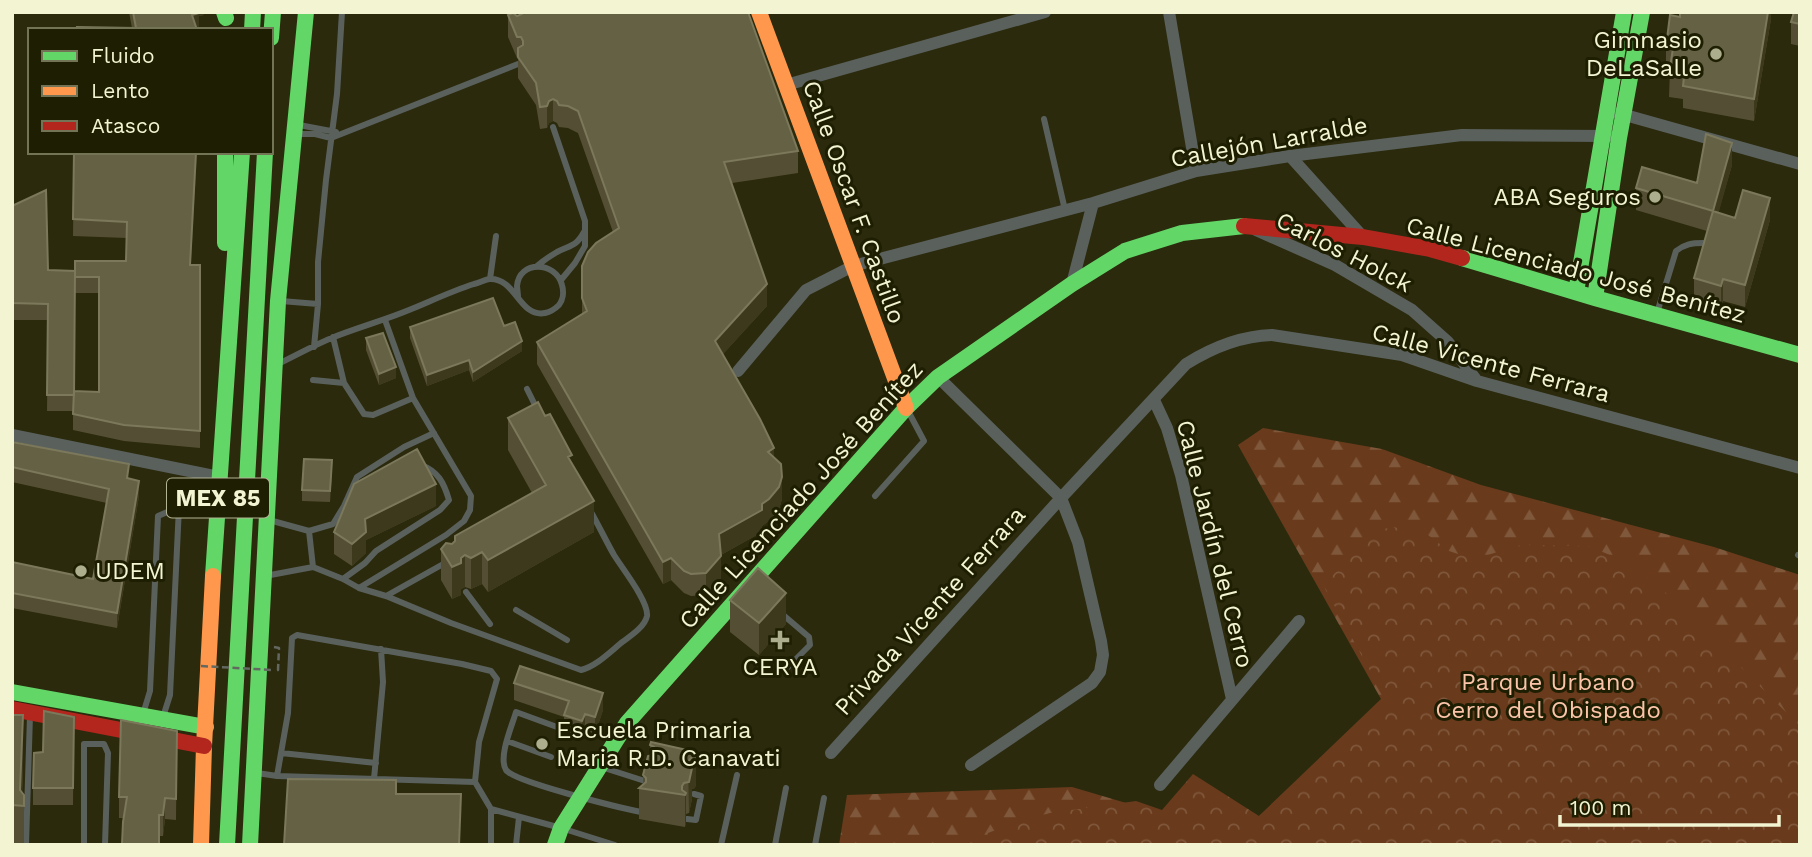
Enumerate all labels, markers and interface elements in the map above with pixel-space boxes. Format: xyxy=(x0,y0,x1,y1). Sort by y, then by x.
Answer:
place label: Gimnasio DeLaSalle xyxy=(1586,26,1702,82)
legend xyxy=(28,28,273,154)
text: Fluido xyxy=(91,43,155,68)
marker: Gimnasio DeLaSalle xyxy=(1708,46,1724,62)
street label: Calle Oscar F. Castillo xyxy=(797,77,911,327)
text: Lento xyxy=(91,78,150,103)
street label: Callejón Larralde xyxy=(1168,111,1370,173)
text: Atasco xyxy=(91,113,160,138)
place label: ABA Seguros xyxy=(1493,183,1641,211)
marker: ABA Seguros xyxy=(1647,189,1663,205)
street label: Carlos Holck xyxy=(1271,206,1417,298)
street label: Calle Licenciado José Benítez xyxy=(1403,211,1749,329)
street label: Calle Vicente Ferrara xyxy=(1369,318,1613,408)
street label: Calle Licenciado José Benítez xyxy=(673,356,929,634)
street label: Calle Jardín del Cerro xyxy=(1171,417,1259,671)
road number: MEX 85 xyxy=(167,478,269,518)
street label: Privada Vicente Ferrara xyxy=(829,501,1031,721)
place label: UDEM xyxy=(95,557,165,585)
marker: UDEM xyxy=(73,563,89,579)
marker: CERYA xyxy=(770,630,790,650)
place label: CERYA xyxy=(742,653,818,681)
park label: Parque Urbano Cerro del Obispado xyxy=(1435,668,1661,724)
place label: Escuela Primaria Maria R.D. Canavati xyxy=(556,716,781,772)
marker: Escuela Primaria Maria R.D. Canavati xyxy=(534,736,550,752)
scale bar xyxy=(1560,784,1779,828)
text: 100 m xyxy=(1570,795,1632,820)

